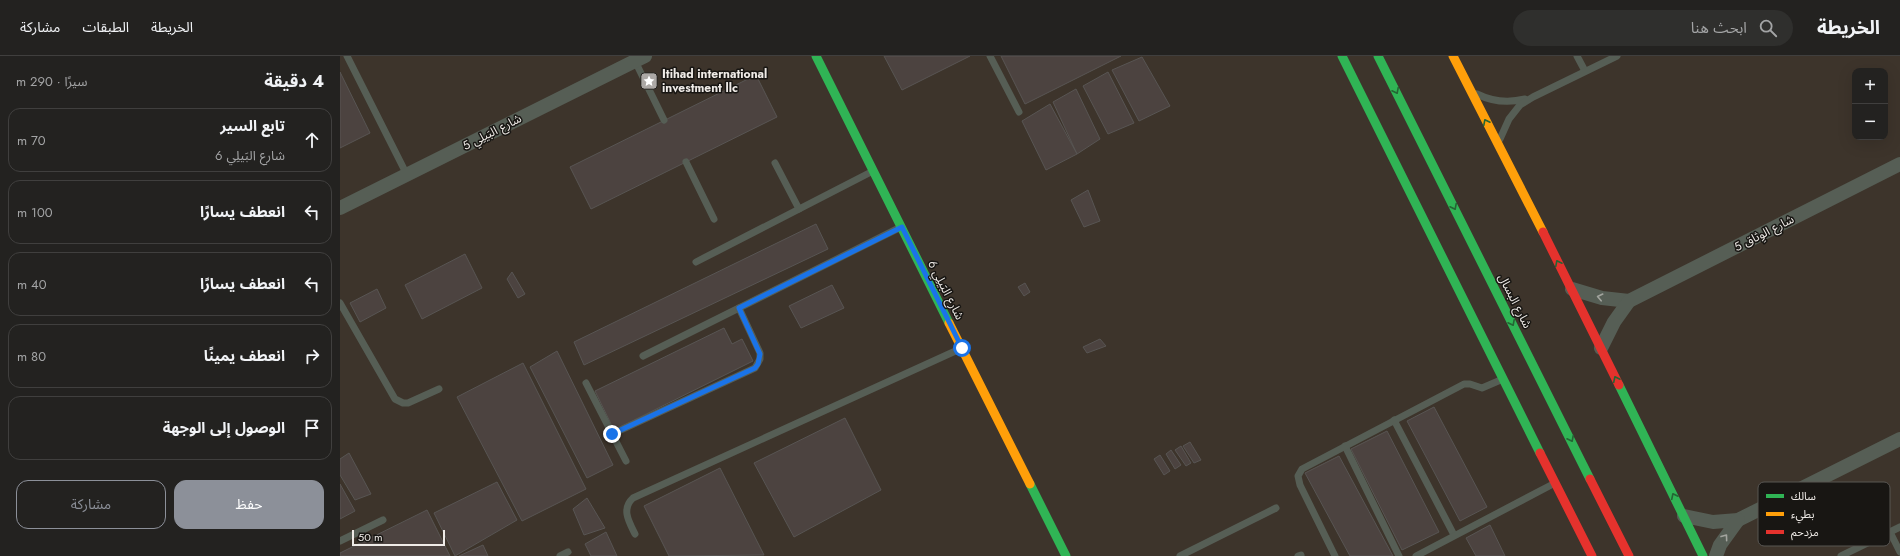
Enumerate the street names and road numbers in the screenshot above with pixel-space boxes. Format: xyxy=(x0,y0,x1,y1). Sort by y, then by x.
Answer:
street label: شارع البَيلِي 5 xyxy=(459,109,525,155)
street label: شارع الوِثاق 5 xyxy=(1731,210,1798,257)
street label: شارع البَيلِي 6 xyxy=(923,257,969,323)
street label: شارع البسال xyxy=(1494,271,1536,331)

